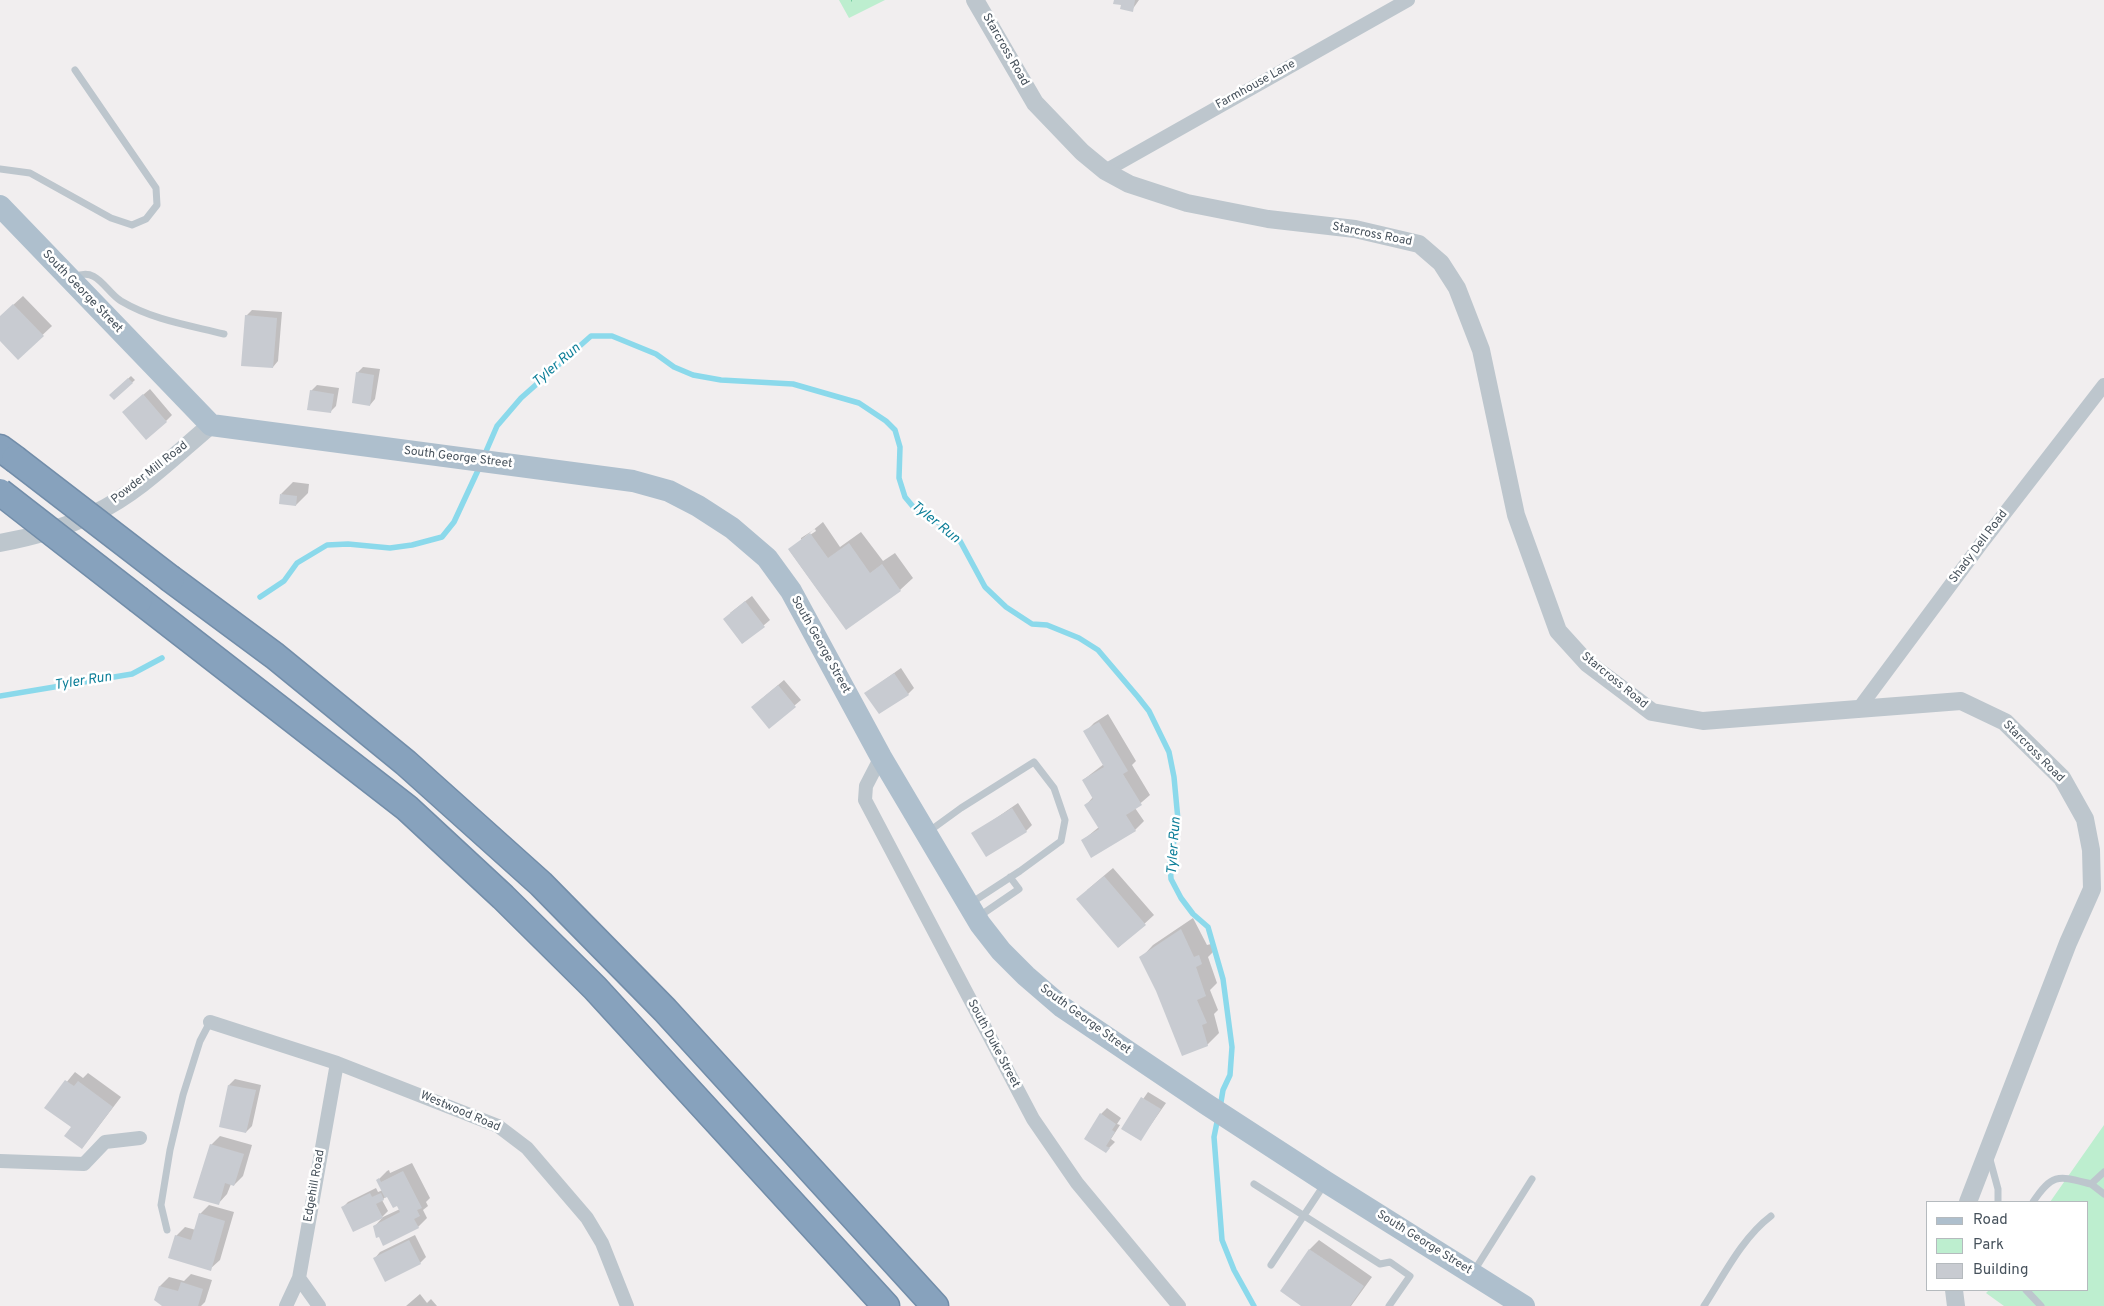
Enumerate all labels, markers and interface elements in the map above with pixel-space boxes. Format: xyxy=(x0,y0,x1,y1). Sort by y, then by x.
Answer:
street label: Starcross Road xyxy=(978,11,1032,89)
street label: Farmhouse Lane xyxy=(1214,57,1298,113)
street label: Starcross Road xyxy=(1331,220,1413,250)
street label: South George Street xyxy=(39,248,125,336)
water label: Tyler Run xyxy=(530,341,584,391)
street label: Powder Mill Road xyxy=(109,439,191,507)
street label: South George Street xyxy=(403,444,513,472)
water label: Tyler Run xyxy=(907,498,963,548)
street label: Shady Dell Road xyxy=(1947,508,2011,586)
street label: South George Street xyxy=(787,594,853,696)
street label: Starcross Road xyxy=(1578,650,1650,712)
water label: Tyler Run xyxy=(53,669,113,695)
street label: Starcross Road xyxy=(1999,718,2067,786)
water label: Tyler Run xyxy=(1165,817,1185,875)
street label: South George Street xyxy=(1037,982,1133,1058)
street label: South Duke Street xyxy=(964,998,1022,1090)
street label: Westwood Road xyxy=(418,1089,502,1135)
street label: Edgehill Road xyxy=(302,1149,328,1223)
legend xyxy=(1926,1201,2089,1291)
street label: South George Street xyxy=(1374,1208,1474,1278)
text: Road xyxy=(1973,1211,2008,1230)
text: Park xyxy=(1973,1236,2004,1255)
text: Building xyxy=(1973,1261,2028,1280)

